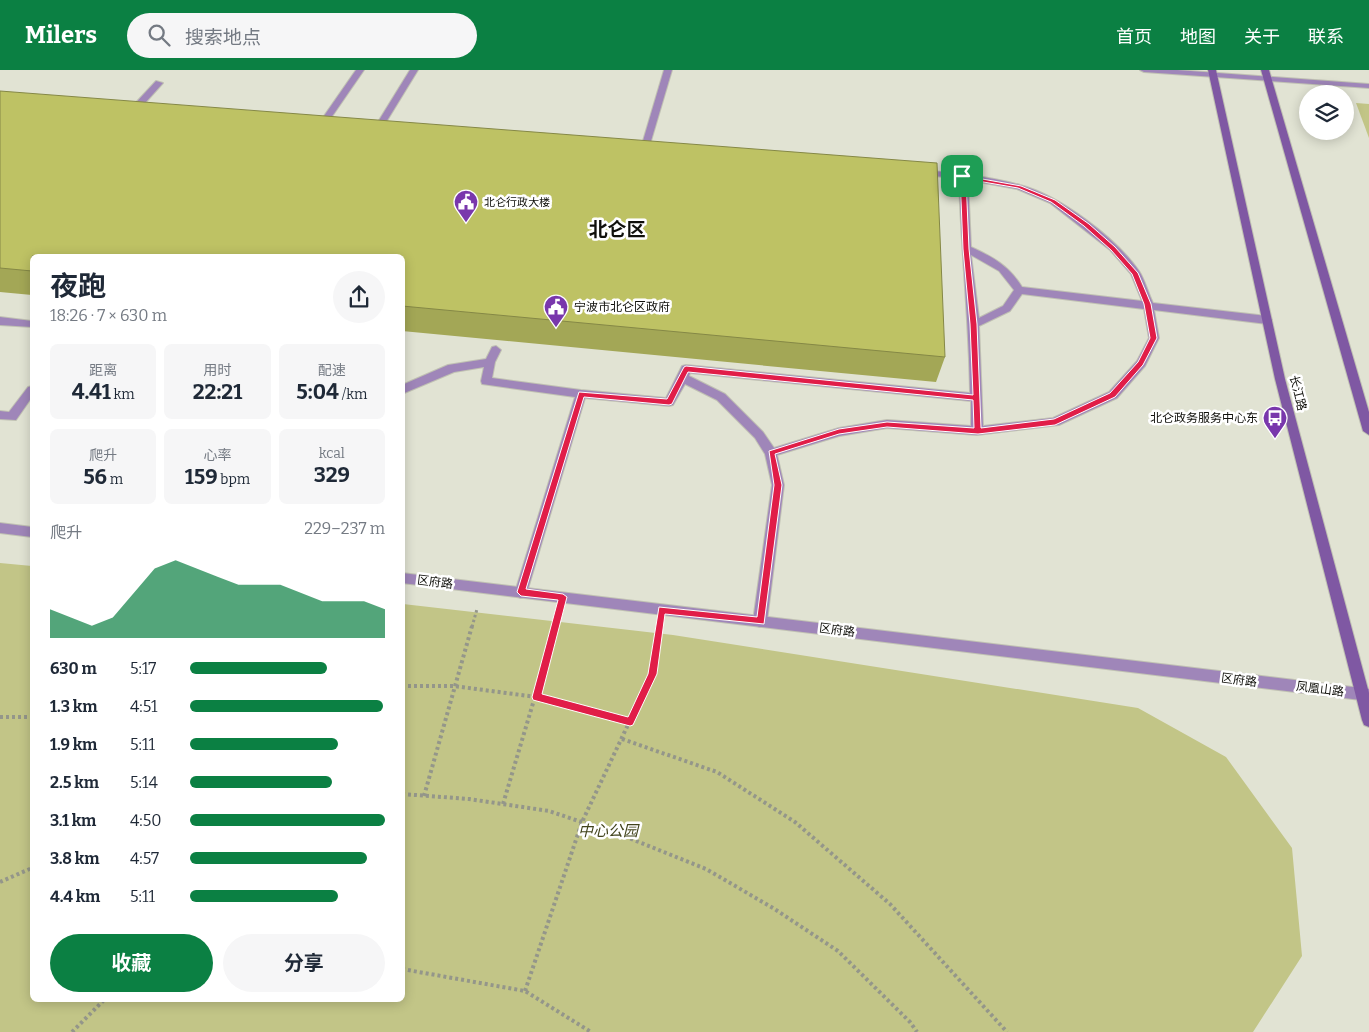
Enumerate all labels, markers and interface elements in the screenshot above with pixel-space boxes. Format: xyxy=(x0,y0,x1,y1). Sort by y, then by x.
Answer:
search box xyxy=(127,13,477,58)
text: Milers xyxy=(25,21,97,49)
icon: search xyxy=(145,21,173,49)
text: 搜索地点 xyxy=(185,26,261,49)
text: 首页 xyxy=(1116,26,1152,48)
text: 地图 xyxy=(1180,26,1216,48)
text: 关于 xyxy=(1244,26,1280,48)
text: 联系 xyxy=(1308,26,1344,48)
map controls xyxy=(1299,85,1354,140)
button: layers xyxy=(1299,85,1354,140)
pin xyxy=(941,155,983,197)
icon: arrive xyxy=(948,162,976,190)
public building icon: 北仑行政大楼 xyxy=(453,189,479,223)
place label: 北仑行政大楼 xyxy=(484,196,550,209)
district label: 北仑区 xyxy=(588,218,646,241)
text: 夜跑 xyxy=(50,270,106,303)
button: share xyxy=(333,271,385,323)
public building icon: 宁波市北仑区政府 xyxy=(543,294,569,328)
place label: 宁波市北仑区政府 xyxy=(574,300,670,314)
text: 18:26 · 7 × 630 m xyxy=(50,306,167,325)
text: 距离 xyxy=(89,362,117,379)
text: 用时 xyxy=(203,362,231,379)
text: 配速 xyxy=(318,362,346,379)
street label: 长江路 xyxy=(1287,374,1309,412)
text: 4.41 xyxy=(72,379,111,405)
text: 22:21 xyxy=(193,379,242,405)
text: 5:04 xyxy=(296,379,339,405)
text: km xyxy=(111,386,135,403)
text: /km xyxy=(339,386,367,403)
bus stop icon: 北仑政务服务中心东 xyxy=(1262,405,1288,439)
place label: 北仑政务服务中心东 xyxy=(1150,411,1258,425)
text: kcal xyxy=(319,445,345,462)
text: 爬升 xyxy=(89,447,117,464)
text: 心率 xyxy=(203,447,231,464)
text: 329 xyxy=(314,462,350,488)
text: 56 xyxy=(83,464,107,490)
text: 159 xyxy=(185,464,218,490)
text: m xyxy=(107,471,123,488)
text: bpm xyxy=(218,471,250,488)
text: 229–237 m xyxy=(304,519,385,538)
text: 爬升 xyxy=(50,523,82,542)
street label: 区府路 xyxy=(416,573,454,591)
street label: 区府路 xyxy=(818,621,856,639)
text: 630 m xyxy=(50,659,97,678)
text: 5:17 xyxy=(130,659,156,678)
street label: 区府路 xyxy=(1220,671,1258,689)
street label: 凤凰山路 xyxy=(1295,679,1345,699)
text: 1.3 km xyxy=(50,697,97,716)
text: 4:51 xyxy=(130,697,158,716)
text: 1.9 km xyxy=(50,735,97,754)
text: 5:11 xyxy=(130,735,155,754)
text: 2.5 km xyxy=(50,773,99,792)
text: 5:14 xyxy=(130,773,158,792)
text: 3.1 km xyxy=(50,811,96,830)
text: 4:50 xyxy=(130,811,162,830)
park label: 中心公园 xyxy=(578,822,640,840)
text: 3.8 km xyxy=(50,849,99,868)
text: 4:57 xyxy=(130,849,159,868)
text: 4.4 km xyxy=(50,887,100,906)
text: 5:11 xyxy=(130,887,155,906)
button: 收藏 xyxy=(50,934,213,992)
button: 分享 xyxy=(223,934,385,992)

